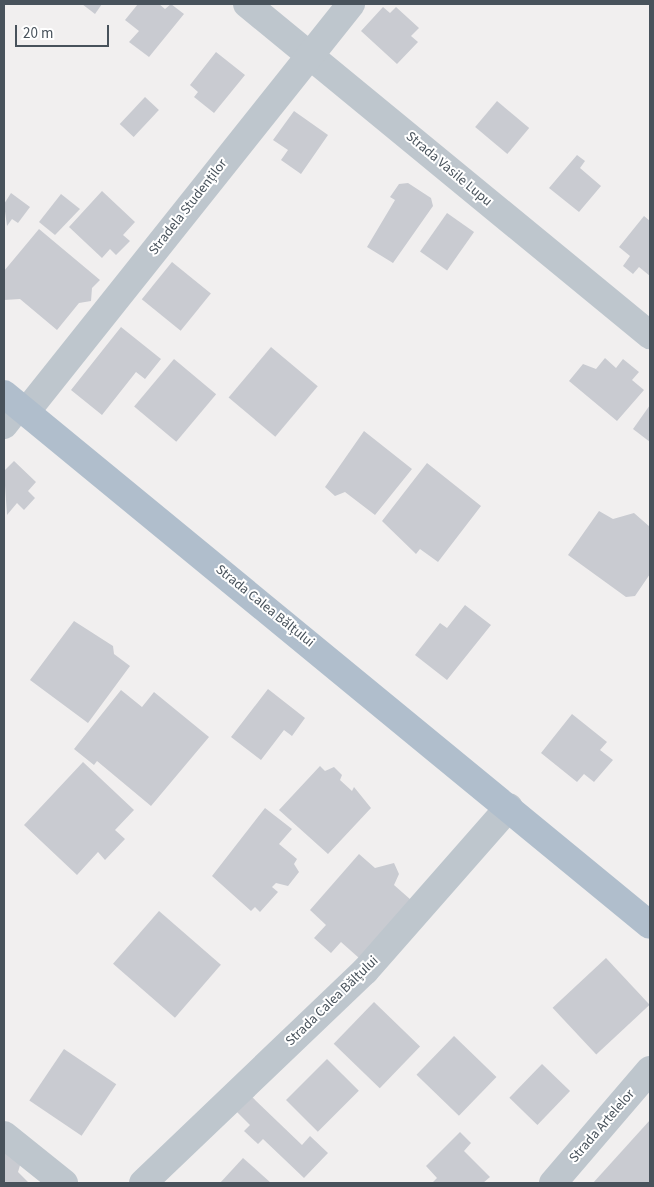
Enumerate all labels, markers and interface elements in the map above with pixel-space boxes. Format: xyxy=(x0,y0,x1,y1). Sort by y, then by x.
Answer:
scale bar xyxy=(18,15,111,47)
text: 20 m xyxy=(23,23,53,44)
street label: Strada Vasile Lupu xyxy=(402,128,496,210)
street label: Stradela Studenților xyxy=(145,155,231,259)
street label: Strada Calea Bălțului xyxy=(212,561,318,651)
street label: Strada Calea Bălțului xyxy=(282,953,382,1049)
street label: Strada Artelelor xyxy=(566,1086,638,1166)

